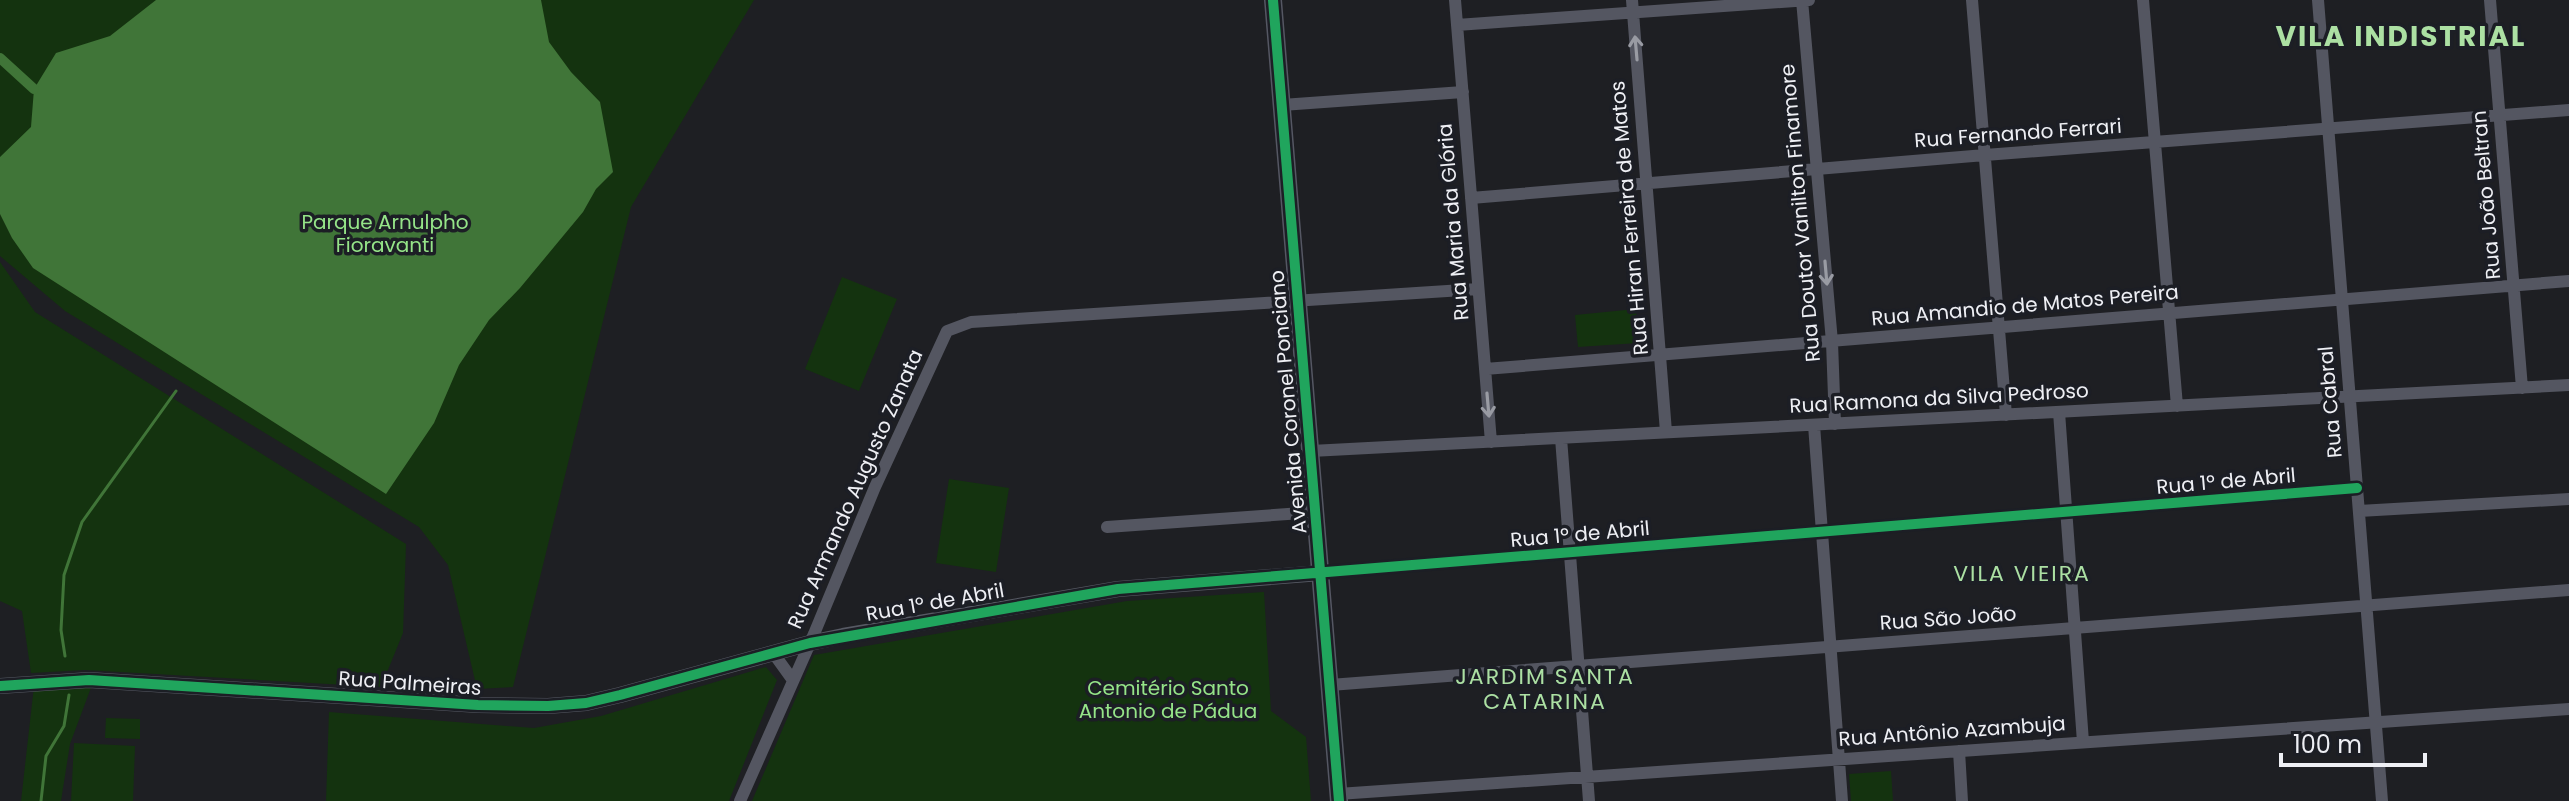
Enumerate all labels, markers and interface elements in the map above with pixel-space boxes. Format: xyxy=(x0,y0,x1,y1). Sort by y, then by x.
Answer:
district label: VILA INDISTRIAL xyxy=(2276,17,2526,56)
one-way arrow xyxy=(1628,35,1643,62)
street label: Rua Doutor Vanilton Finamore xyxy=(1773,63,1827,363)
street label: Rua Hiran Ferreira de Matos xyxy=(1603,80,1655,356)
street label: Rua João Beltran xyxy=(2465,109,2507,281)
street label: Rua Fernando Ferrari xyxy=(1913,112,2123,154)
street label: Rua Maria da Glória xyxy=(1430,122,1476,322)
park label: Parque Arnulpho Fioravanti xyxy=(301,208,469,259)
one-way arrow xyxy=(1818,259,1833,286)
street label: Avenida Coronel Ponciano xyxy=(1263,269,1313,535)
street label: Rua Amandio de Matos Pereira xyxy=(1870,278,2180,332)
street label: Rua Armando Augusto Zanata xyxy=(781,345,929,633)
street label: Rua Cabral xyxy=(2311,345,2349,459)
street label: Rua Ramona da Silva Pedroso xyxy=(1789,376,2089,420)
one-way arrow xyxy=(1481,391,1496,418)
street label: Rua 1º de Abril xyxy=(2155,461,2297,501)
street label: Rua 1º de Abril xyxy=(1509,514,1651,554)
district label: VILA VIEIRA xyxy=(1953,558,2091,589)
street label: Rua 1º de Abril xyxy=(864,576,1006,628)
street label: Rua São João xyxy=(1879,599,2017,637)
district label: JARDIM SANTA CATARINA xyxy=(1455,661,1635,717)
street label: Rua Palmeiras xyxy=(338,664,482,702)
park label: Cemitério Santo Antonio de Pádua xyxy=(1079,674,1257,725)
street label: Rua Antônio Azambuja xyxy=(1838,709,2066,753)
scale bar xyxy=(2281,717,2425,767)
text: 100 m xyxy=(2293,728,2362,761)

